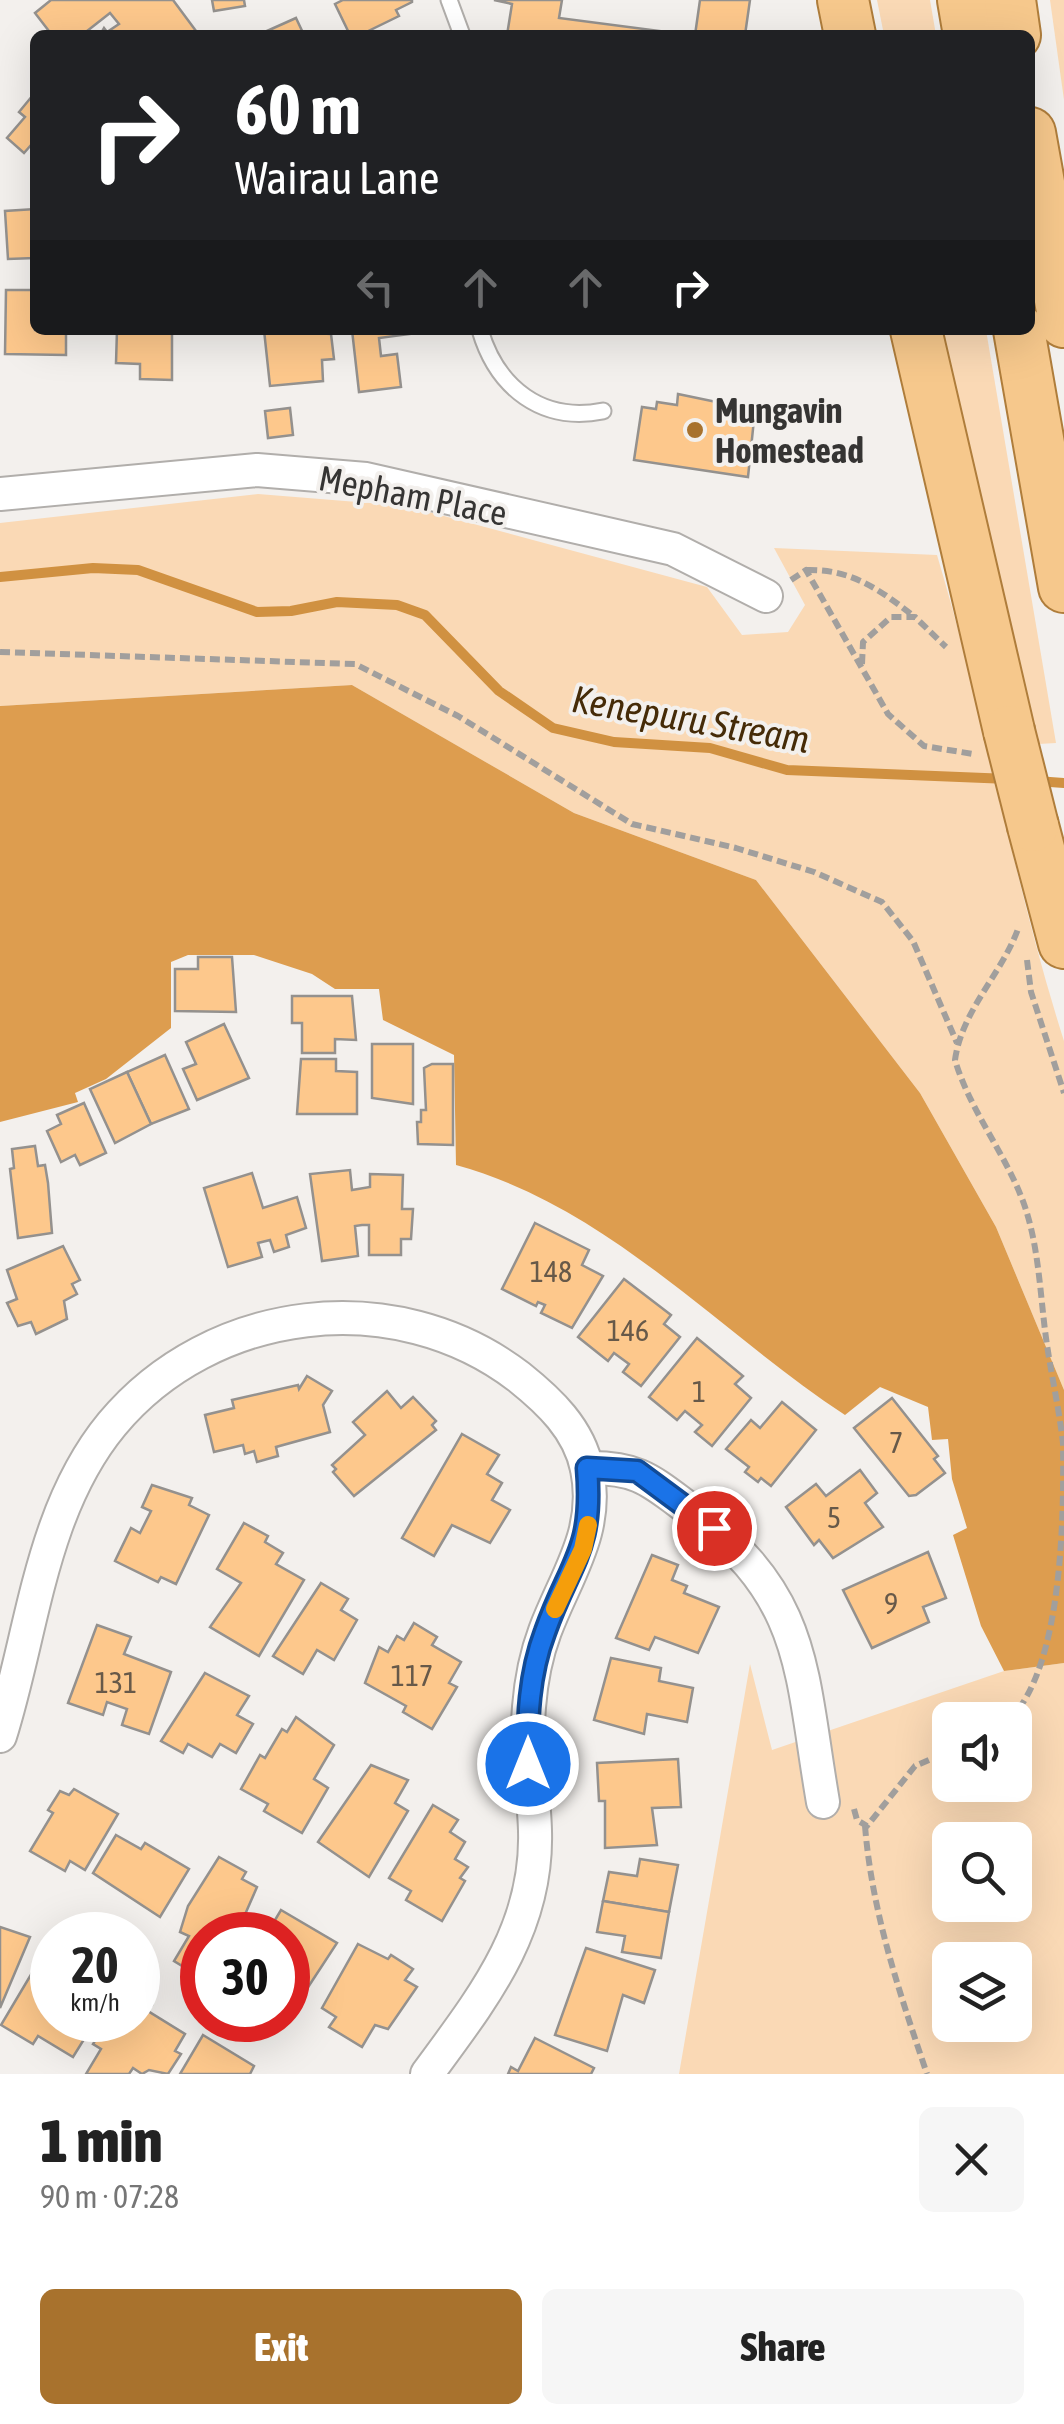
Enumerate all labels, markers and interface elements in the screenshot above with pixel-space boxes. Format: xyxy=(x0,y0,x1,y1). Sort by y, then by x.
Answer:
text: 60 m xyxy=(235,69,361,149)
icon: right xyxy=(70,70,200,200)
text: Wairau Lane xyxy=(235,152,439,204)
icon: left xyxy=(348,260,403,315)
icon: ahead xyxy=(453,260,508,315)
icon: ahead xyxy=(558,260,613,315)
icon: right xyxy=(663,260,718,315)
place label: Mungavin Homestead xyxy=(715,390,864,470)
marker: Mungavin Homestead xyxy=(684,419,706,441)
street label: Mepham Place xyxy=(316,457,510,533)
water label: Kenepuru Stream xyxy=(569,677,813,761)
house number: 148 xyxy=(530,1254,572,1288)
house number: 146 xyxy=(607,1313,649,1347)
house number: 1 xyxy=(692,1374,706,1408)
house number: 7 xyxy=(889,1425,903,1459)
pin xyxy=(672,1486,757,1571)
house number: 5 xyxy=(827,1500,841,1534)
icon: arrive xyxy=(687,1501,742,1556)
house number: 9 xyxy=(884,1586,898,1620)
house number: 117 xyxy=(391,1658,433,1692)
house number: 131 xyxy=(95,1665,137,1699)
map controls xyxy=(932,1702,1032,2042)
button: sound xyxy=(932,1702,1032,1802)
position arrow xyxy=(476,1712,580,1816)
button: search xyxy=(932,1822,1032,1922)
speed limit sign: 30 xyxy=(180,1912,310,2042)
text: 20 xyxy=(71,1936,118,1994)
button: layers xyxy=(932,1942,1032,2042)
text: km/h xyxy=(70,1988,120,2016)
text: 1 min xyxy=(40,2106,163,2175)
button: close xyxy=(919,2107,1024,2212)
text: 90 m · 07:28 xyxy=(40,2178,179,2215)
button: Exit xyxy=(40,2289,522,2404)
button: Share xyxy=(542,2289,1024,2404)

